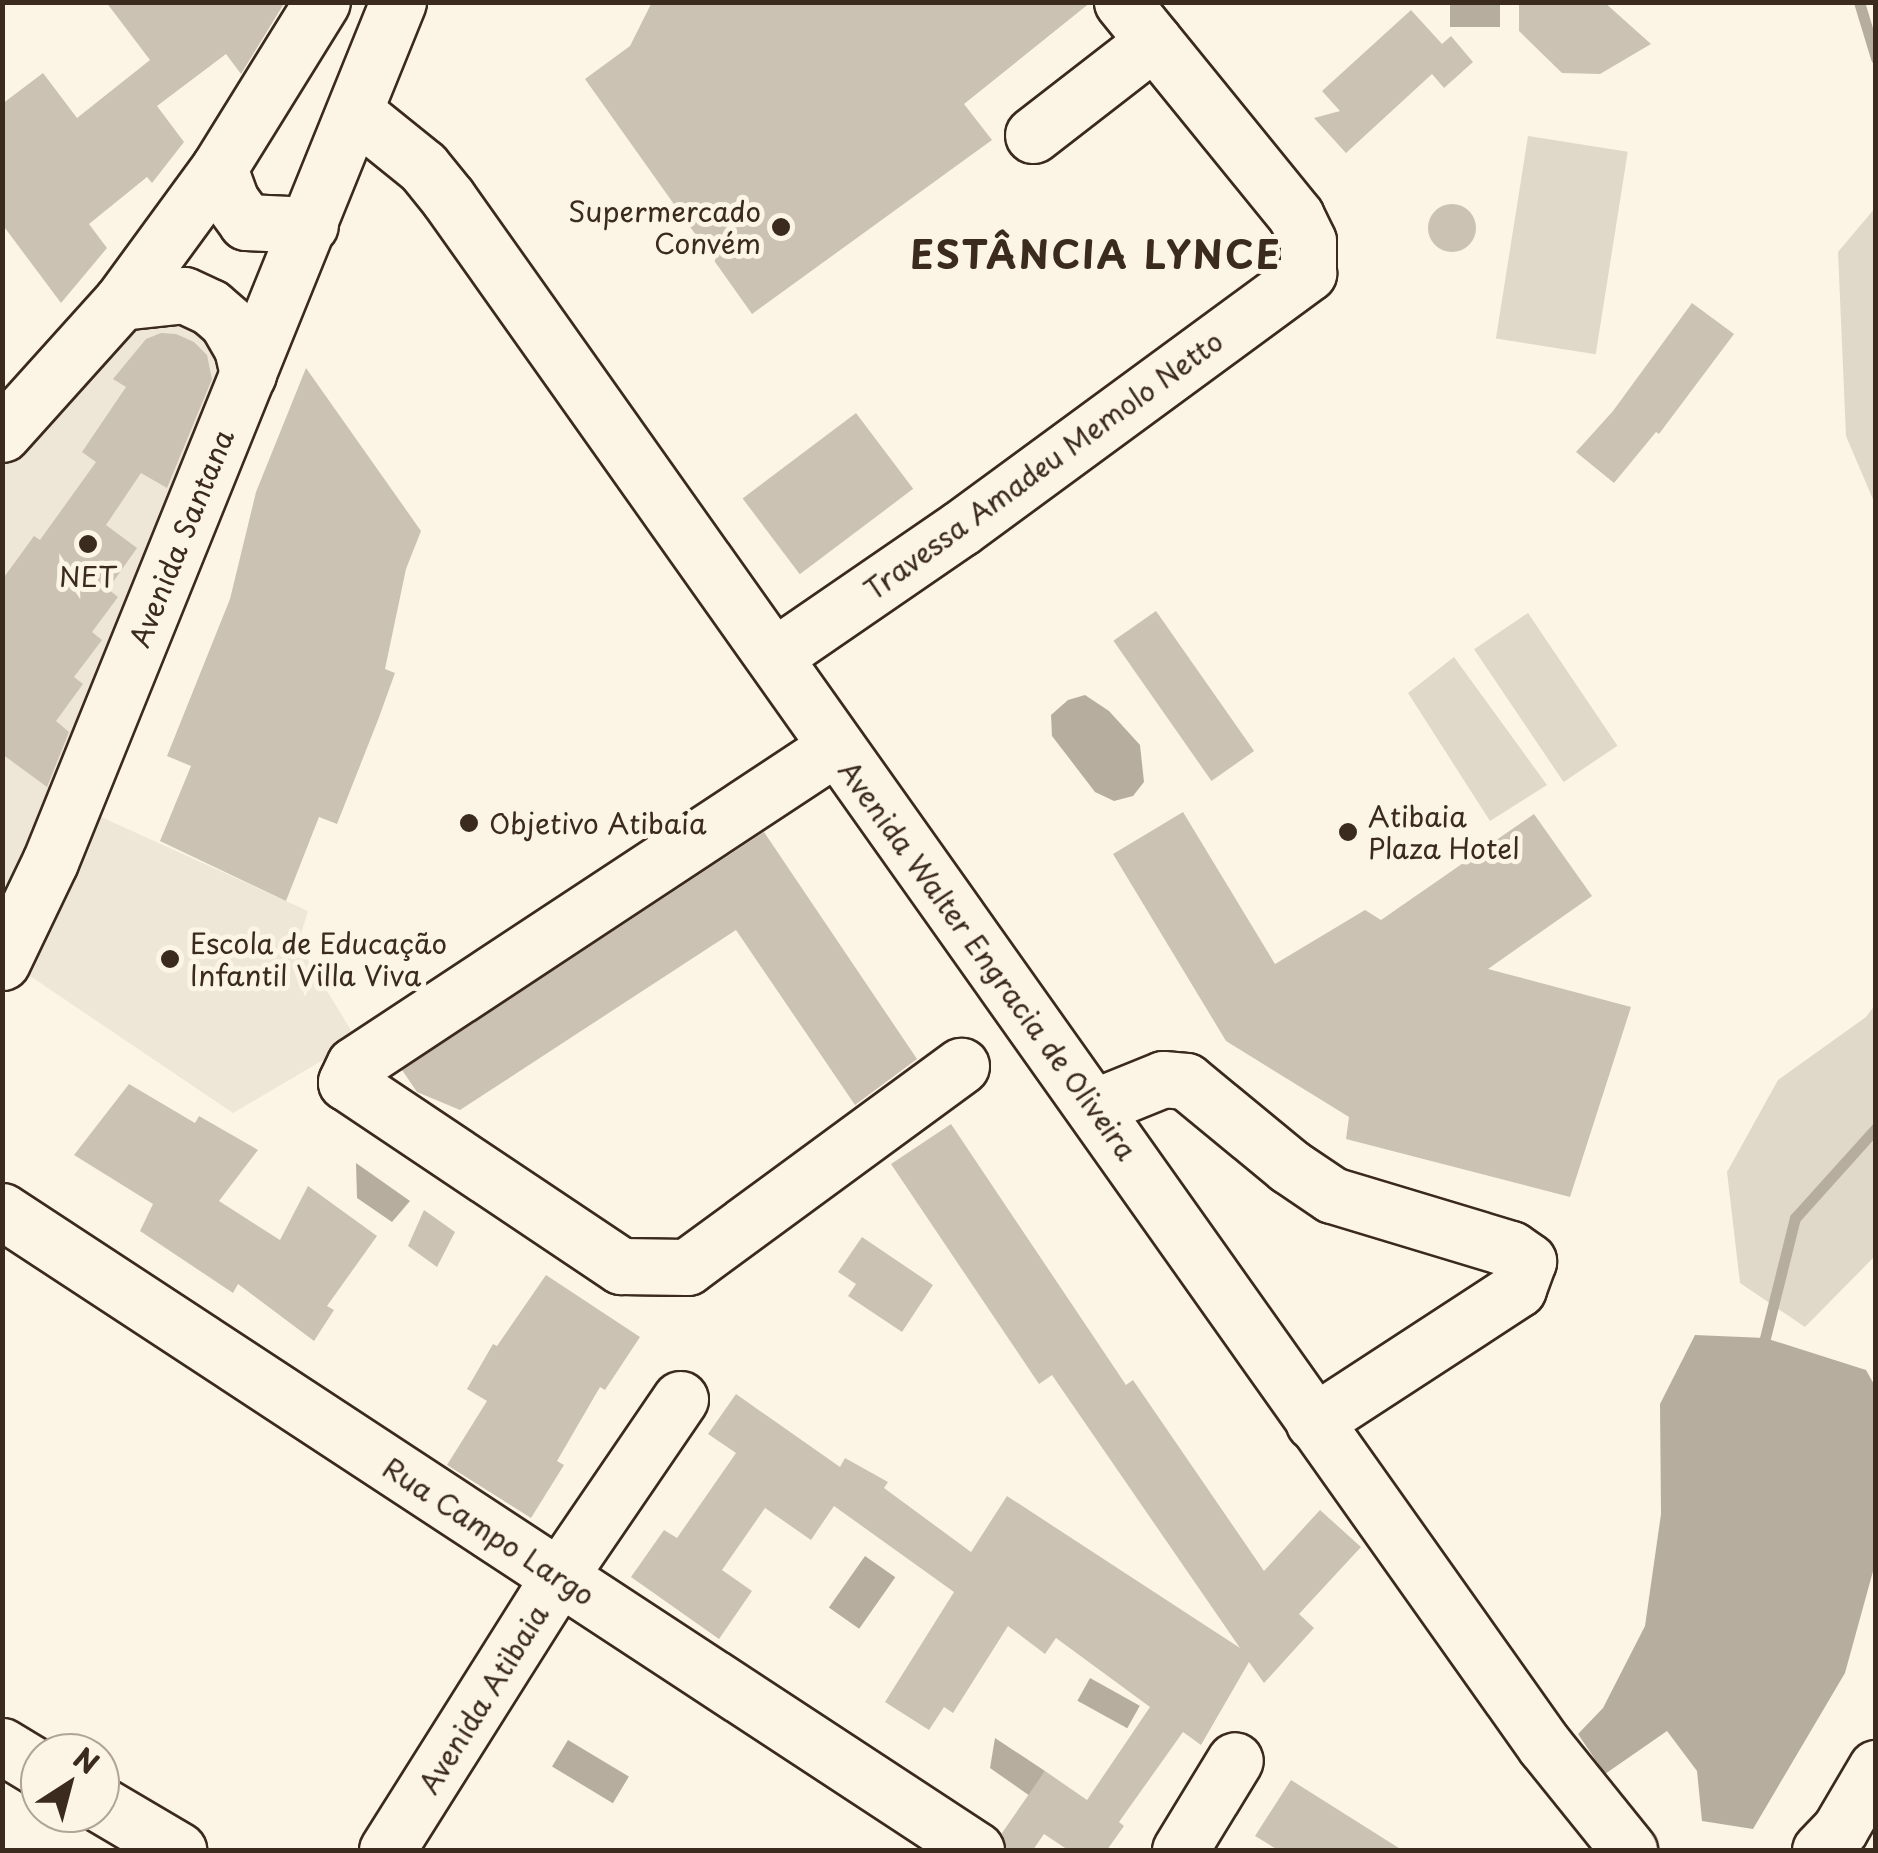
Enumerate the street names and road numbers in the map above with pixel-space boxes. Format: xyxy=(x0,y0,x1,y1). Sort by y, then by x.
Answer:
street label: Travessa Amadeu Memolo Netto xyxy=(856,323,1230,607)
street label: Avenida Santana xyxy=(122,425,240,651)
street label: Avenida Walter Engracia de Oliveira xyxy=(831,752,1145,1168)
street label: Rua Campo Largo xyxy=(377,1450,601,1612)
street label: Avenida Atibaia xyxy=(412,1599,554,1799)

